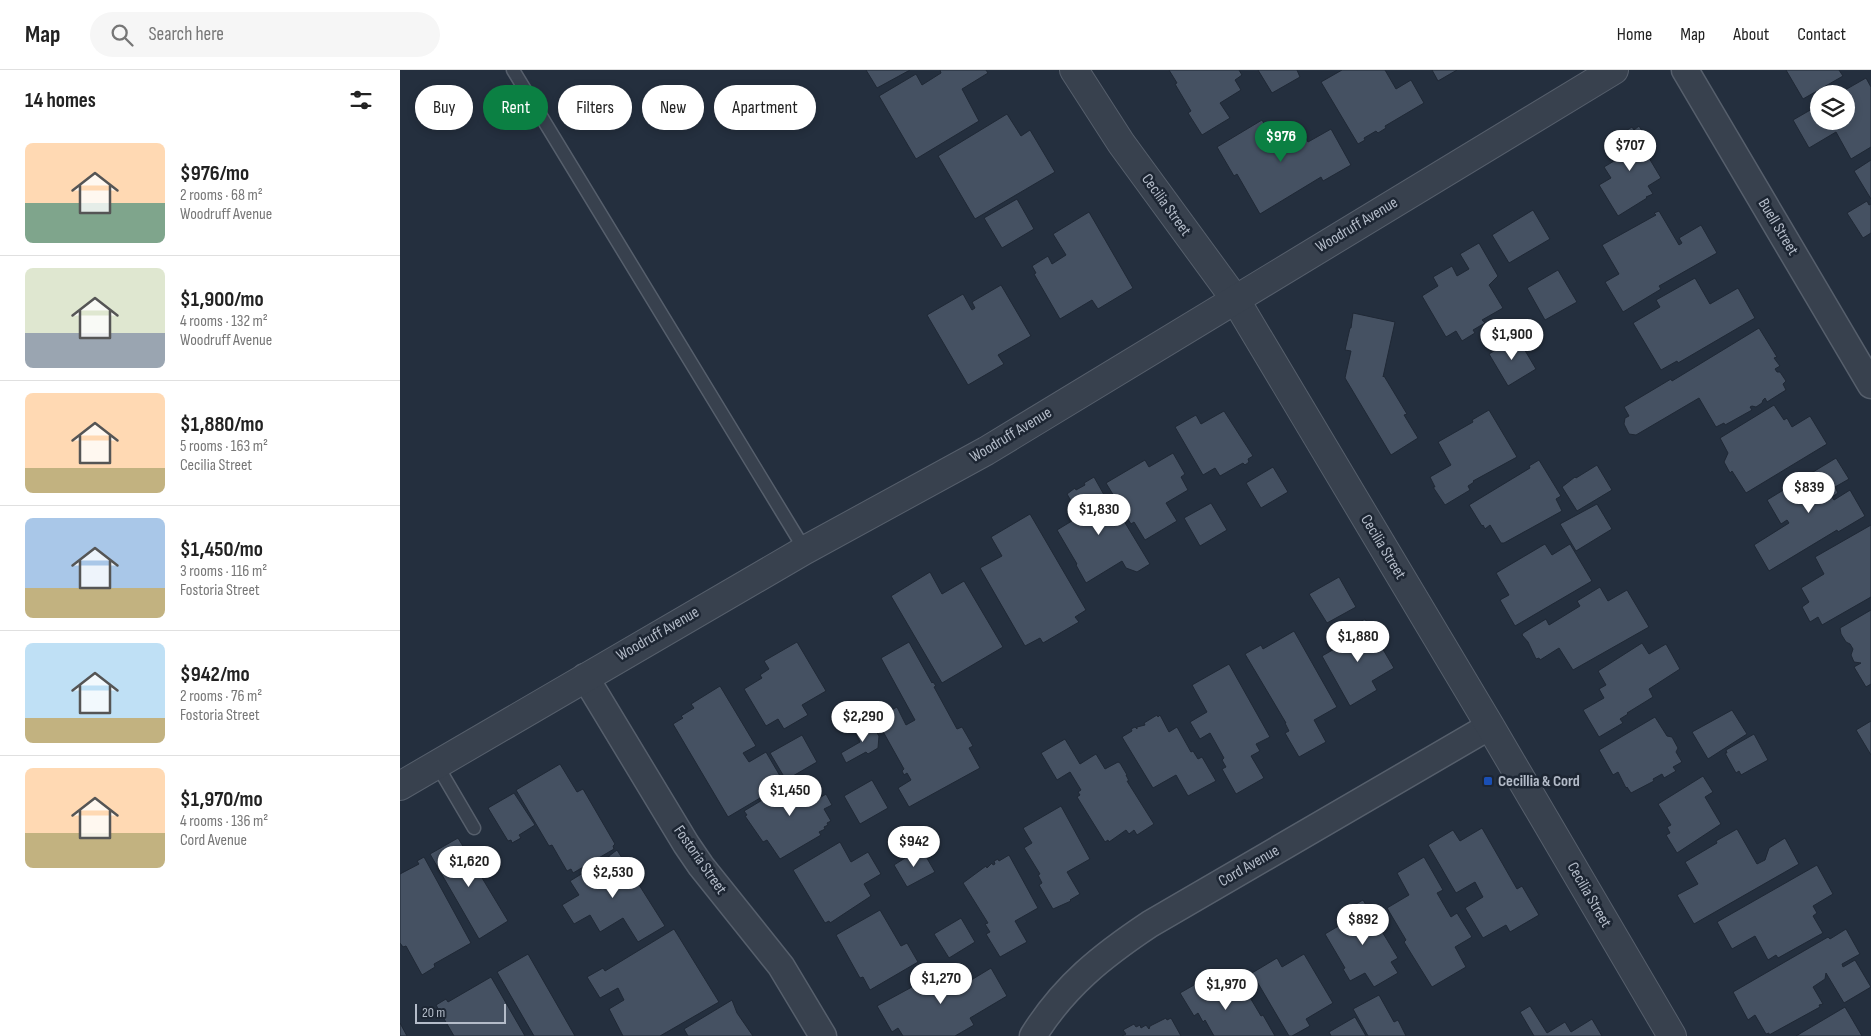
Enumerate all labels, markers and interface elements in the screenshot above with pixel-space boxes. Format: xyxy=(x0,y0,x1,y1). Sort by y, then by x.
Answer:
search box xyxy=(90,12,440,57)
text: Map xyxy=(25,20,60,49)
icon: search xyxy=(108,21,136,49)
text: Search here xyxy=(148,23,224,46)
text: Home xyxy=(1617,24,1652,45)
text: Map xyxy=(1680,24,1705,45)
text: About xyxy=(1733,24,1769,45)
text: Contact xyxy=(1797,24,1846,45)
chip: Buy xyxy=(415,85,473,130)
chip: Rent xyxy=(483,85,548,130)
chip: Filters xyxy=(558,85,632,130)
chip: New xyxy=(642,85,704,130)
chip: Apartment xyxy=(714,85,816,130)
map controls xyxy=(1810,85,1855,130)
button: layers xyxy=(1810,85,1855,130)
icon: filters xyxy=(347,86,375,114)
text: 14 homes xyxy=(25,88,96,113)
pin: $976 xyxy=(1251,121,1311,163)
text: $976 xyxy=(1266,127,1296,146)
pin: $707 xyxy=(1600,129,1660,172)
text: $707 xyxy=(1615,136,1645,155)
text: $976/mo xyxy=(180,161,249,186)
icon: home xyxy=(65,163,125,223)
street label: Cecilia Street xyxy=(1137,170,1195,240)
text: 2 rooms · 68 m² xyxy=(180,186,263,205)
street label: Woodruff Avenue xyxy=(1313,193,1401,257)
street label: Buell Street xyxy=(1754,195,1802,259)
text: Woodruff Avenue xyxy=(180,205,272,224)
text: $1,900/mo xyxy=(180,287,264,312)
icon: home xyxy=(65,288,125,348)
text: 4 rooms · 132 m² xyxy=(180,312,268,331)
pin: $1,900 xyxy=(1471,318,1553,361)
text: $1,900 xyxy=(1491,325,1533,344)
text: Woodruff Avenue xyxy=(180,331,272,350)
street label: Woodruff Avenue xyxy=(967,403,1055,467)
text: $1,880/mo xyxy=(180,412,264,437)
icon: home xyxy=(65,413,125,473)
text: 5 rooms · 163 m² xyxy=(180,437,268,456)
text: Cecilia Street xyxy=(180,456,252,475)
pin: $839 xyxy=(1779,472,1839,514)
text: $839 xyxy=(1794,478,1824,497)
pin: $1,830 xyxy=(1058,494,1140,536)
text: $1,830 xyxy=(1079,500,1119,519)
street label: Cecilia Street xyxy=(1356,511,1410,583)
text: $1,450/mo xyxy=(180,537,263,562)
icon: home xyxy=(65,538,125,598)
text: 3 rooms · 116 m² xyxy=(180,562,267,581)
text: Fostoria Street xyxy=(180,581,260,600)
street label: Woodruff Avenue xyxy=(613,603,703,665)
pin: $1,880 xyxy=(1317,620,1399,663)
text: $1,880 xyxy=(1337,627,1379,646)
text: $942/mo xyxy=(180,662,250,687)
icon: home xyxy=(65,663,125,723)
text: 2 rooms · 76 m² xyxy=(180,687,262,706)
pin: $2,290 xyxy=(822,700,904,743)
text: Fostoria Street xyxy=(180,706,260,725)
text: $2,290 xyxy=(842,707,884,726)
place label: Cecillia & Cord xyxy=(1498,772,1580,791)
pin: $1,450 xyxy=(749,774,831,817)
marker: Cecillia & Cord xyxy=(1482,775,1494,787)
text: $1,450 xyxy=(770,781,810,800)
text: $1,970/mo xyxy=(180,787,263,812)
icon: home xyxy=(65,788,125,848)
text: 4 rooms · 136 m² xyxy=(180,812,268,831)
street label: Fostoria Street xyxy=(669,822,731,898)
pin: $942 xyxy=(884,826,944,868)
text: Cord Avenue xyxy=(180,831,247,850)
text: $942 xyxy=(899,832,929,851)
street label: Cord Avenue xyxy=(1215,841,1283,891)
pin: $1,620 xyxy=(428,846,510,888)
text: $1,620 xyxy=(449,852,489,871)
pin: $2,530 xyxy=(572,856,654,899)
street label: Cecilia Street xyxy=(1563,859,1615,931)
text: $2,530 xyxy=(593,863,633,882)
pin: $892 xyxy=(1333,904,1393,946)
text: $892 xyxy=(1348,910,1378,929)
pin: $1,270 xyxy=(900,962,982,1005)
pin: $1,970 xyxy=(1185,968,1267,1011)
text: $1,270 xyxy=(921,969,961,988)
text: $1,970 xyxy=(1206,975,1246,994)
scale bar xyxy=(415,1001,506,1024)
text: 20 m xyxy=(422,1004,445,1021)

